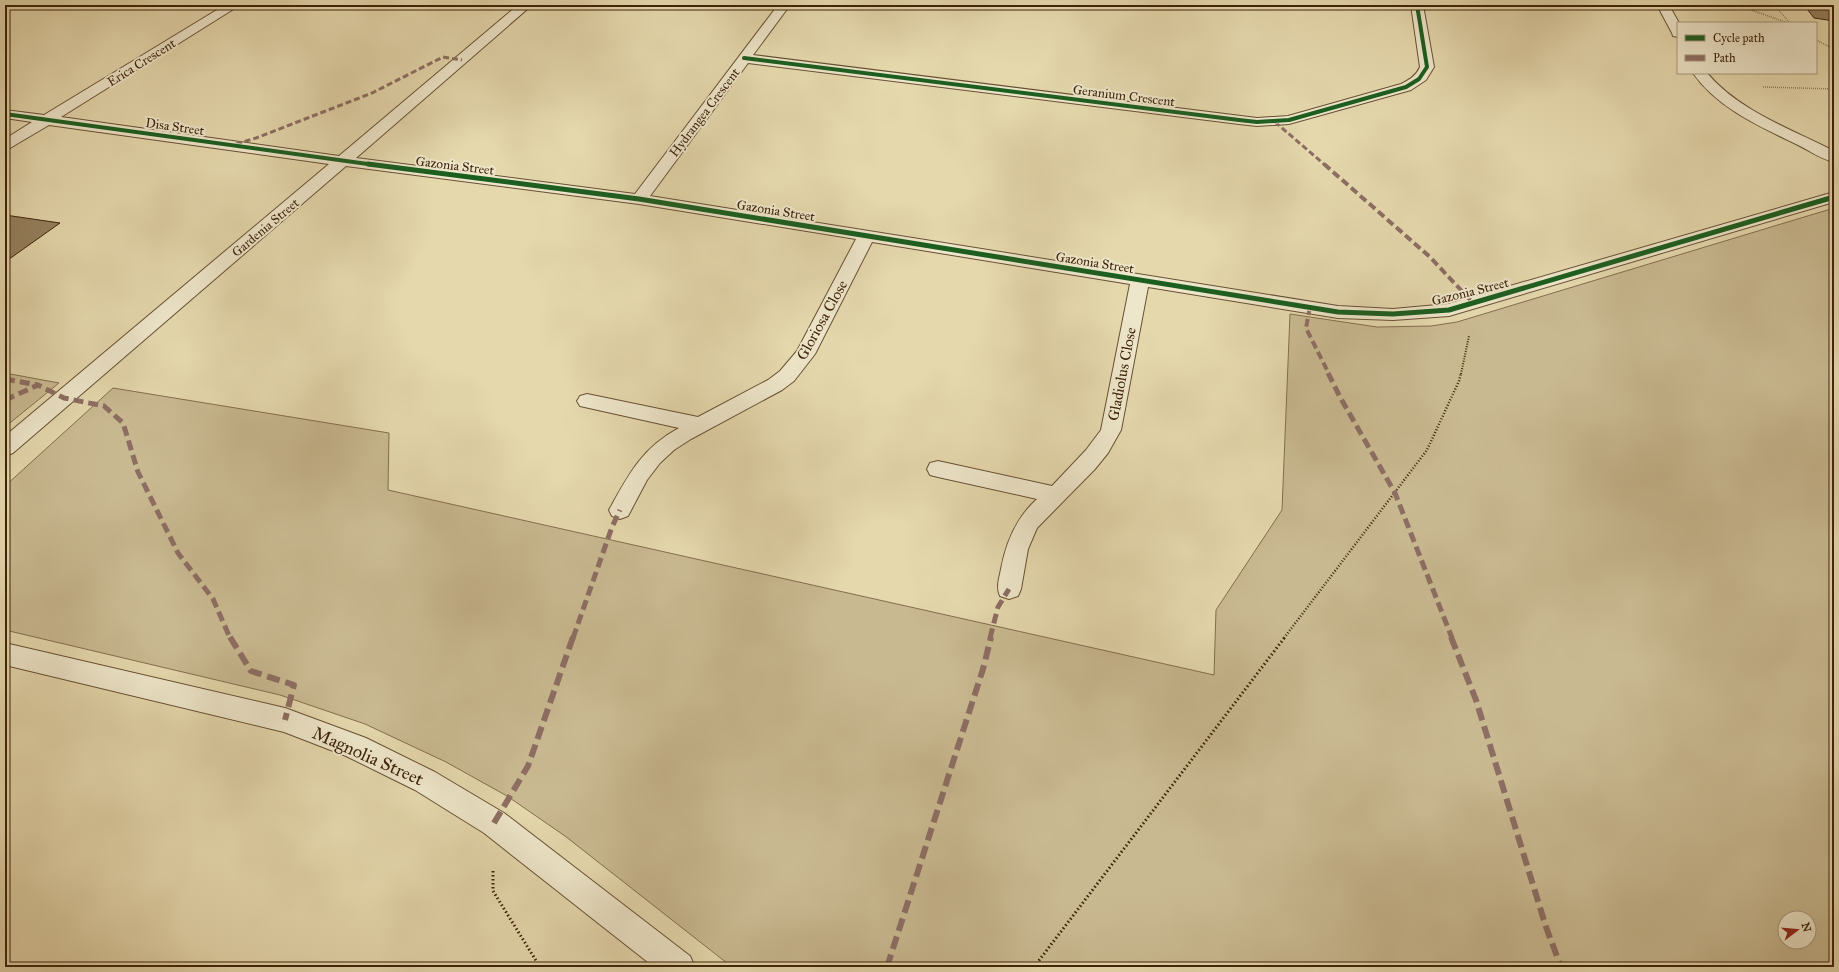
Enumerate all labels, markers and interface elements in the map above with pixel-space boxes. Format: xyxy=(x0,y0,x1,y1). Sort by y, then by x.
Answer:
legend xyxy=(1677,22,1817,74)
text: Cycle path xyxy=(1713,31,1765,45)
street label: Erica Crescent xyxy=(104,35,179,90)
text: Path xyxy=(1713,51,1736,65)
street label: Hydrangea Crescent xyxy=(666,65,744,160)
street label: Geranium Crescent xyxy=(1072,82,1176,110)
street label: Disa Street xyxy=(144,115,206,139)
street label: Gazonia Street xyxy=(415,153,495,179)
street label: Gardenia Street xyxy=(229,195,303,261)
street label: Gazonia Street xyxy=(736,197,816,225)
street label: Gazonia Street xyxy=(1055,249,1135,277)
street label: Gazonia Street xyxy=(1430,275,1511,309)
street label: Gloriosa Close xyxy=(793,277,851,363)
street label: Gladiolus Close xyxy=(1104,326,1140,422)
street label: Magnolia Street xyxy=(309,722,428,792)
north arrow xyxy=(1777,910,1817,950)
text: N xyxy=(1799,921,1814,934)

